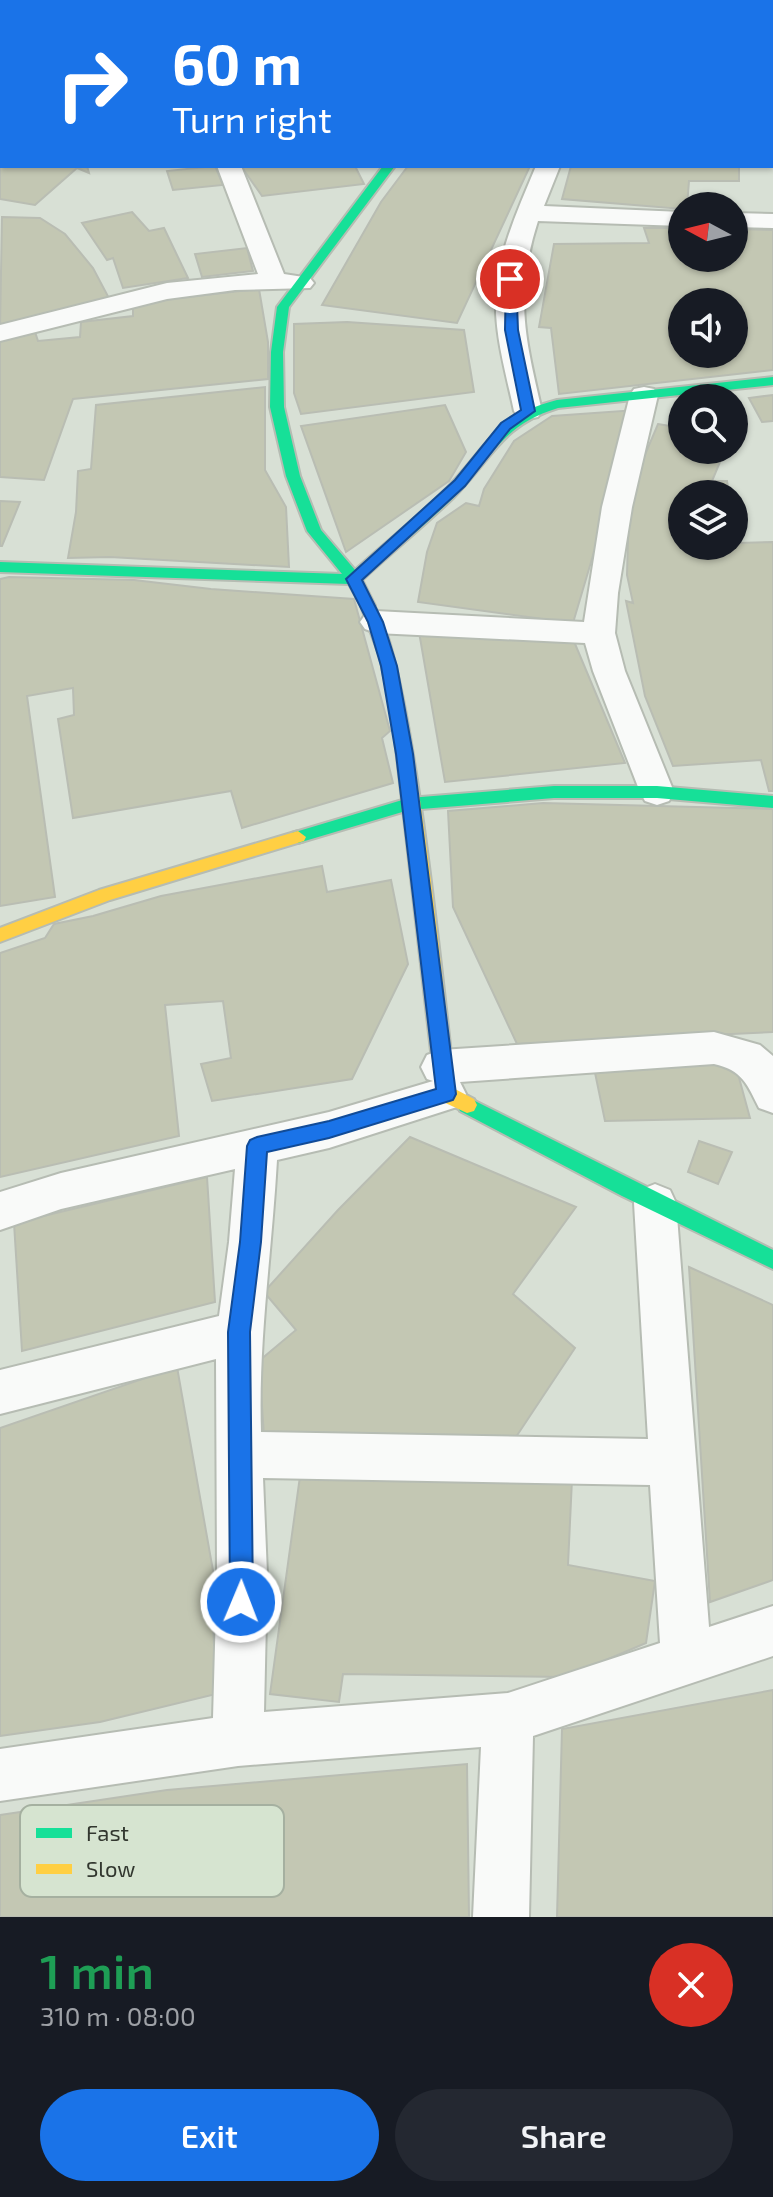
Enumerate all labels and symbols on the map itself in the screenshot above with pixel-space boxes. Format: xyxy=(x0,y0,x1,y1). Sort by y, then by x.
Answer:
north arrow xyxy=(668,192,748,272)
pin xyxy=(476,245,544,313)
position arrow xyxy=(199,1560,283,1644)
legend xyxy=(20,1805,284,1897)
text: Fast xyxy=(86,1819,129,1845)
text: Slow xyxy=(86,1855,135,1881)

